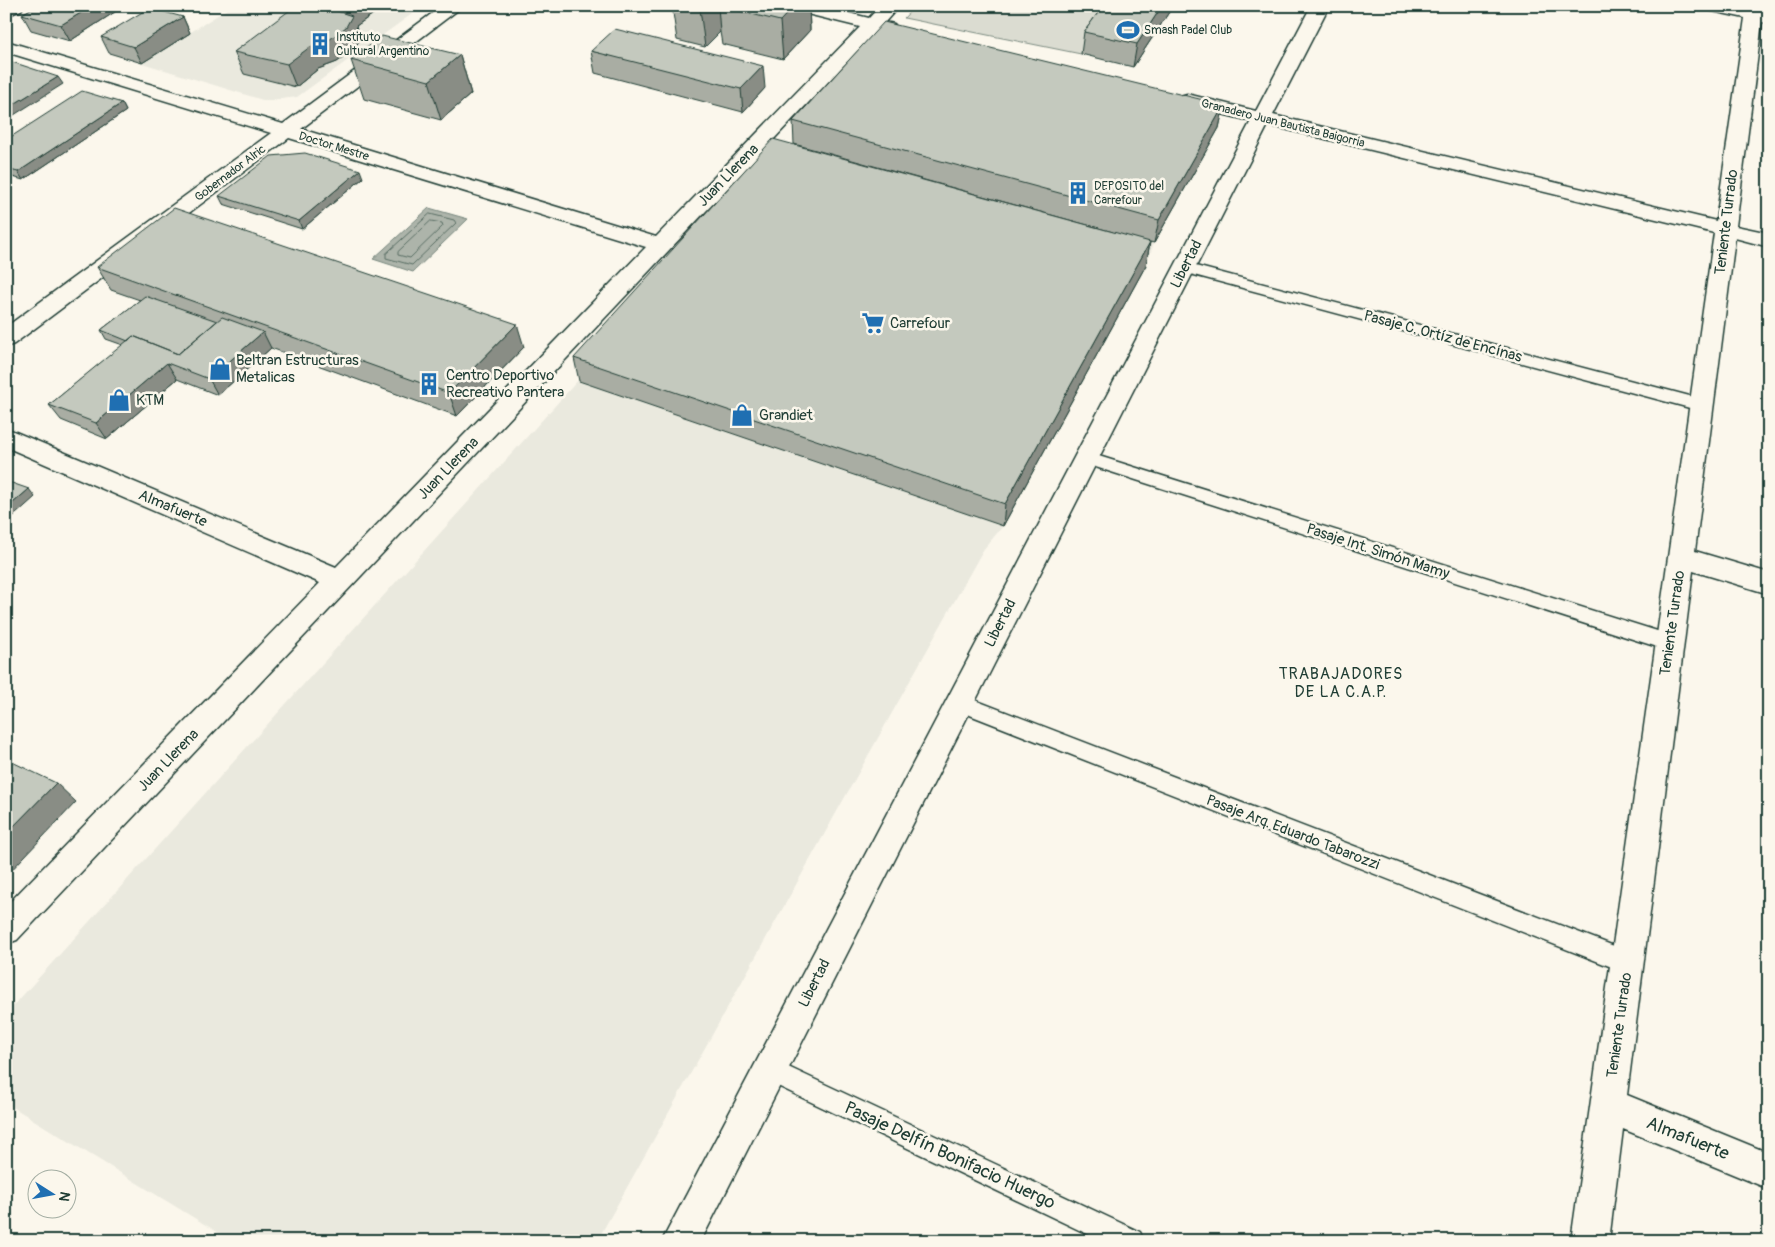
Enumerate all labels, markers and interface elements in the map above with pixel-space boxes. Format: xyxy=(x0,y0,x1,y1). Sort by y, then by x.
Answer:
sports icon: Smash Padel Club xyxy=(1115,17,1141,43)
place label: Smash Padel Club xyxy=(1144,23,1232,38)
place label: Instituto Cultural Argentino xyxy=(336,30,430,59)
building icon: Instituto Cultural Argentino xyxy=(307,31,333,57)
street label: Granadero Juan Bautista Baigorria xyxy=(1200,96,1367,151)
street label: Doctor Mestre xyxy=(297,129,371,164)
street label: Juan Llerena xyxy=(694,140,763,211)
street label: Gobernador Alric xyxy=(192,142,269,205)
street label: Teniente Turrado xyxy=(1711,168,1742,276)
place label: DEPOSITO del Carrefour xyxy=(1094,179,1164,208)
building icon: DEPOSITO del Carrefour xyxy=(1065,180,1091,206)
street label: Libertad xyxy=(1166,237,1207,292)
street label: Pasaje C. Ortíz de Encínas xyxy=(1362,306,1524,367)
supermarket icon: Carrefour xyxy=(860,310,886,336)
place label: Carrefour xyxy=(890,314,951,333)
place label: Beltran Estructuras Metalicas xyxy=(236,351,359,387)
shop icon: Beltran Estructuras Metalicas xyxy=(207,356,233,382)
place label: Centro Deportivo Recreativo Pantera xyxy=(446,366,564,402)
building icon: Centro Deportivo Recreativo Pantera xyxy=(416,371,442,397)
shop icon: KTM xyxy=(106,387,132,413)
place label: KTM xyxy=(136,391,164,410)
shop icon: Grandiet xyxy=(729,402,755,428)
place label: Grandiet xyxy=(759,406,814,425)
street label: Juan Llerena xyxy=(414,433,483,504)
street label: Almafuerte xyxy=(136,485,211,532)
street label: Pasaje Int. Simón Mamy xyxy=(1304,519,1452,584)
street label: Teniente Turrado xyxy=(1656,569,1689,677)
street label: Libertad xyxy=(980,596,1021,651)
district label: TRABAJADORES DE LA C.A.P. xyxy=(1279,664,1403,702)
street label: Juan Llerena xyxy=(134,725,203,796)
street label: Pasaje Arq. Eduardo Tabarozzi xyxy=(1203,791,1383,874)
street label: Libertad xyxy=(794,956,835,1011)
street label: Teniente Turrado xyxy=(1603,971,1636,1079)
street label: Pasaje Delfín Bonifacio Huergo xyxy=(841,1096,1059,1215)
street label: Almafuerte xyxy=(1643,1111,1733,1166)
north arrow xyxy=(28,1170,78,1220)
text: N xyxy=(55,1190,74,1203)

